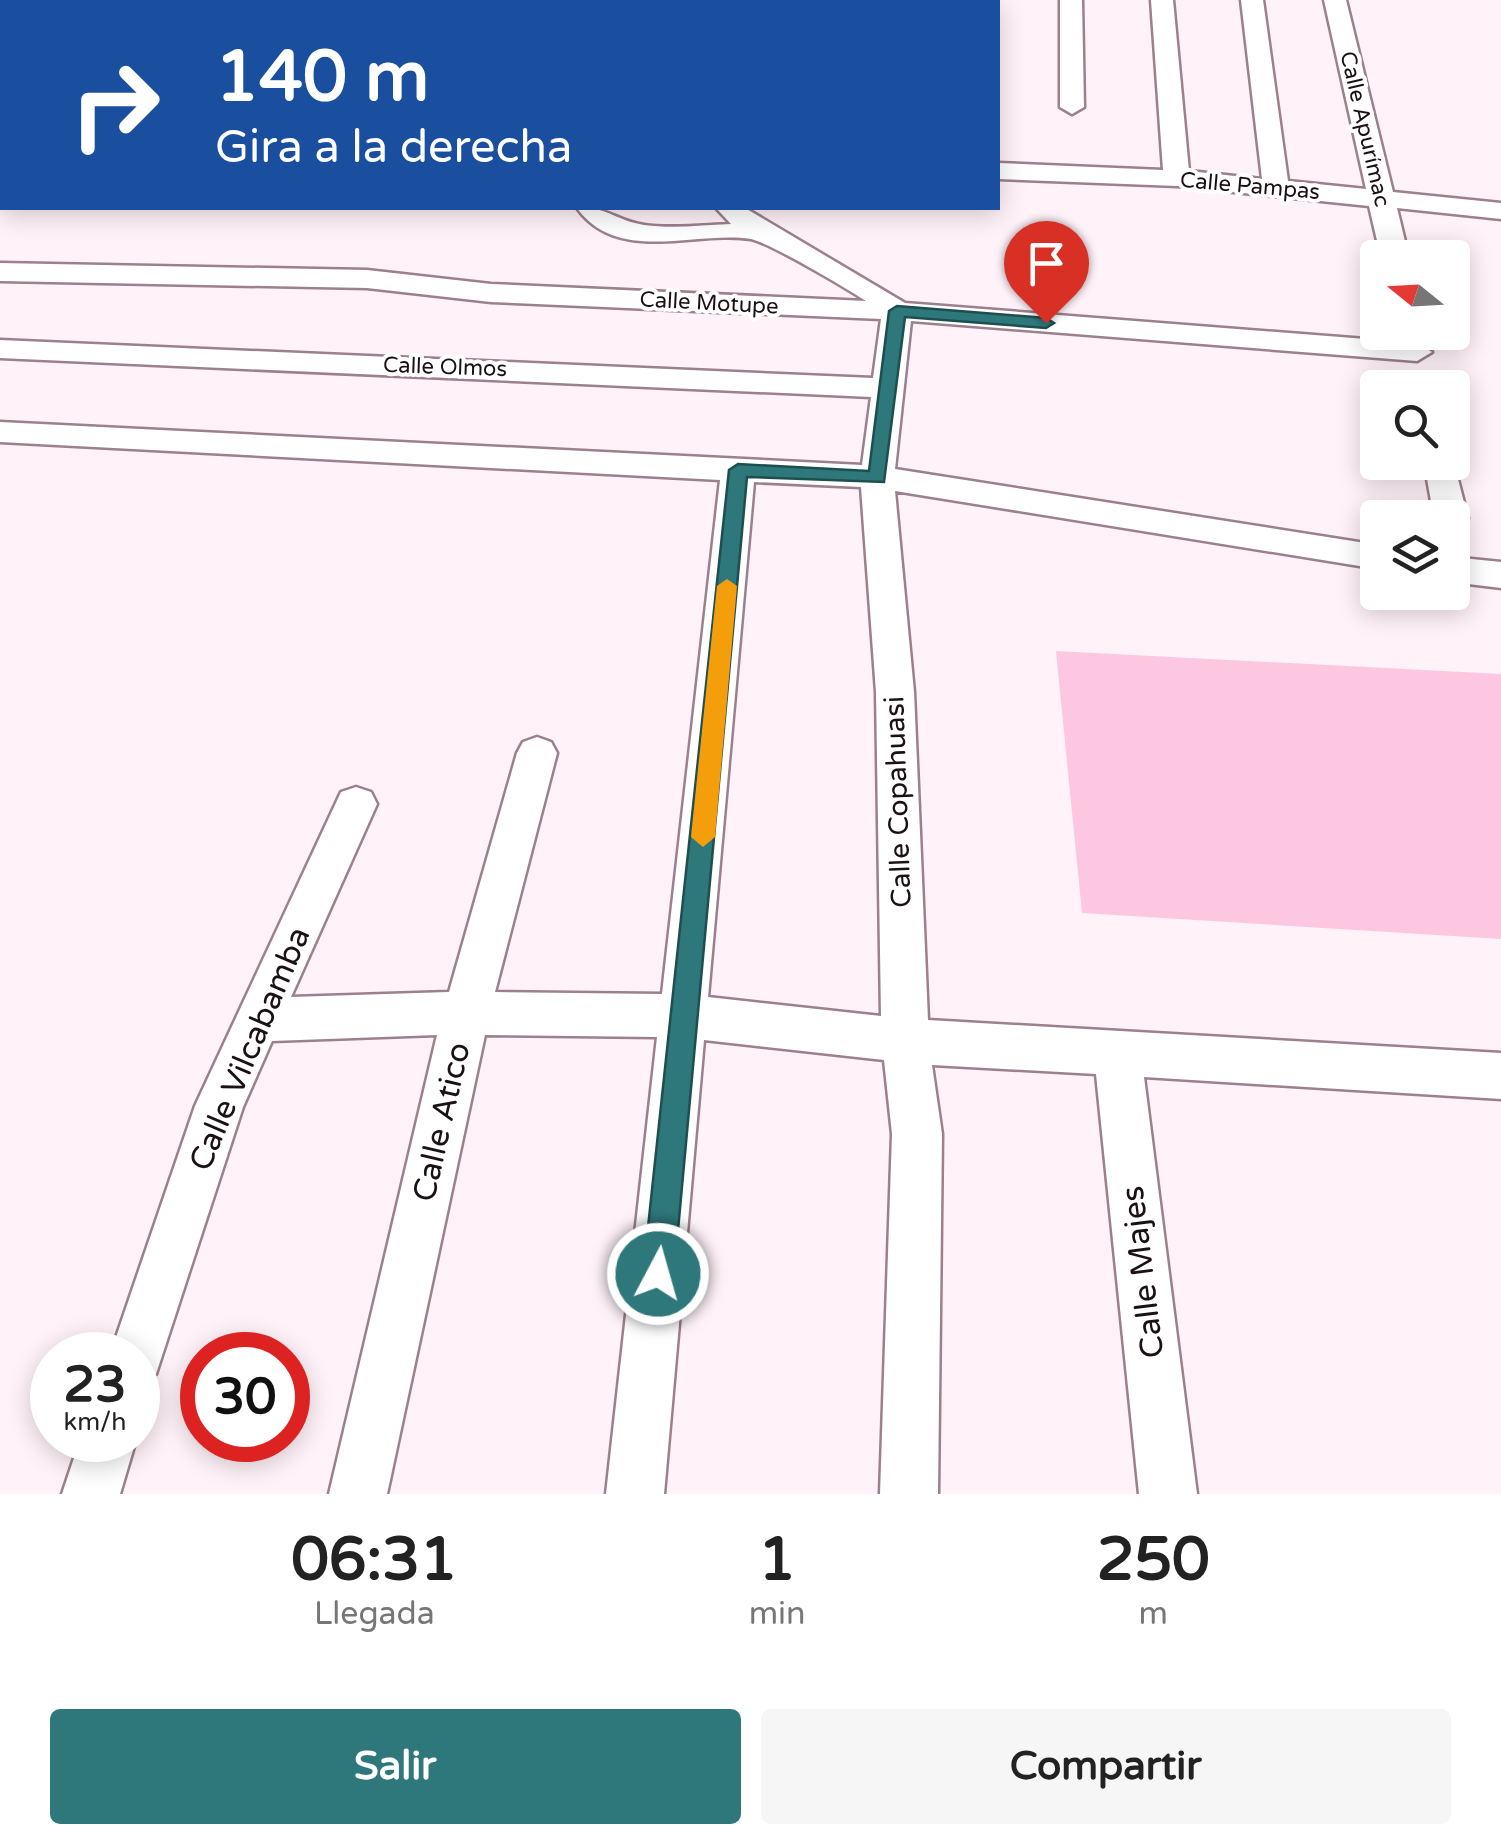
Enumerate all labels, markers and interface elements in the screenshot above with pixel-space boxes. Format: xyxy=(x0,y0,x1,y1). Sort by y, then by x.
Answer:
text: 140 m xyxy=(215,36,429,120)
icon: right xyxy=(50,40,180,170)
street label: Calle Apurímac xyxy=(1335,49,1395,209)
text: Gira a la derecha xyxy=(215,121,572,175)
street label: Calle Pampas xyxy=(1179,167,1321,205)
pin xyxy=(1004,221,1089,324)
icon: arrive xyxy=(1019,236,1074,291)
north arrow xyxy=(1360,240,1470,350)
map controls xyxy=(1360,240,1470,610)
street label: Calle Motupe xyxy=(639,286,779,320)
street label: Calle Olmos xyxy=(383,352,507,382)
button: search xyxy=(1360,370,1470,480)
button: layers xyxy=(1360,500,1470,610)
street label: Calle Copahuasi xyxy=(877,696,919,908)
street label: Calle Vilcabamba xyxy=(181,921,319,1177)
street label: Calle Atico xyxy=(405,1039,479,1205)
street label: Calle Majes xyxy=(1114,1184,1172,1360)
position arrow xyxy=(606,1222,710,1326)
speed limit sign: 30 xyxy=(180,1332,310,1462)
text: 23 xyxy=(64,1355,126,1415)
text: km/h xyxy=(64,1407,126,1437)
text: 06:31 xyxy=(291,1524,458,1596)
text: 1 xyxy=(758,1524,796,1596)
text: 250 xyxy=(1097,1524,1210,1596)
text: Llegada xyxy=(314,1595,435,1633)
text: min xyxy=(749,1595,806,1633)
text: m xyxy=(1139,1595,1168,1633)
button: Salir xyxy=(50,1709,741,1824)
button: Compartir xyxy=(761,1709,1451,1824)

